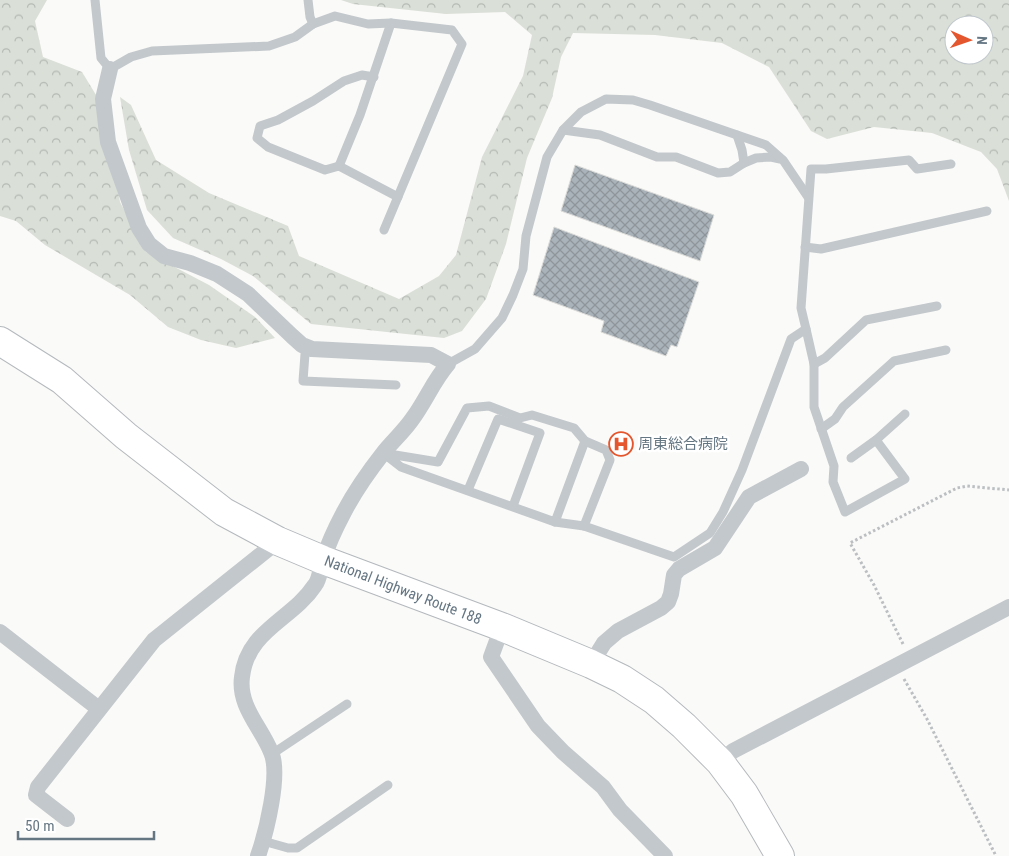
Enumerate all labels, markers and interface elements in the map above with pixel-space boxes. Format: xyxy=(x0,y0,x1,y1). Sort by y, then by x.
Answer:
north arrow xyxy=(944,15,994,65)
text: N xyxy=(974,36,990,45)
hospital icon: 周東総合病院 xyxy=(608,431,634,457)
place label: 周東総合病院 xyxy=(638,435,728,453)
street label: National Highway Route 188 xyxy=(322,552,484,628)
scale bar xyxy=(18,808,154,840)
text: 50 m xyxy=(25,817,55,835)

